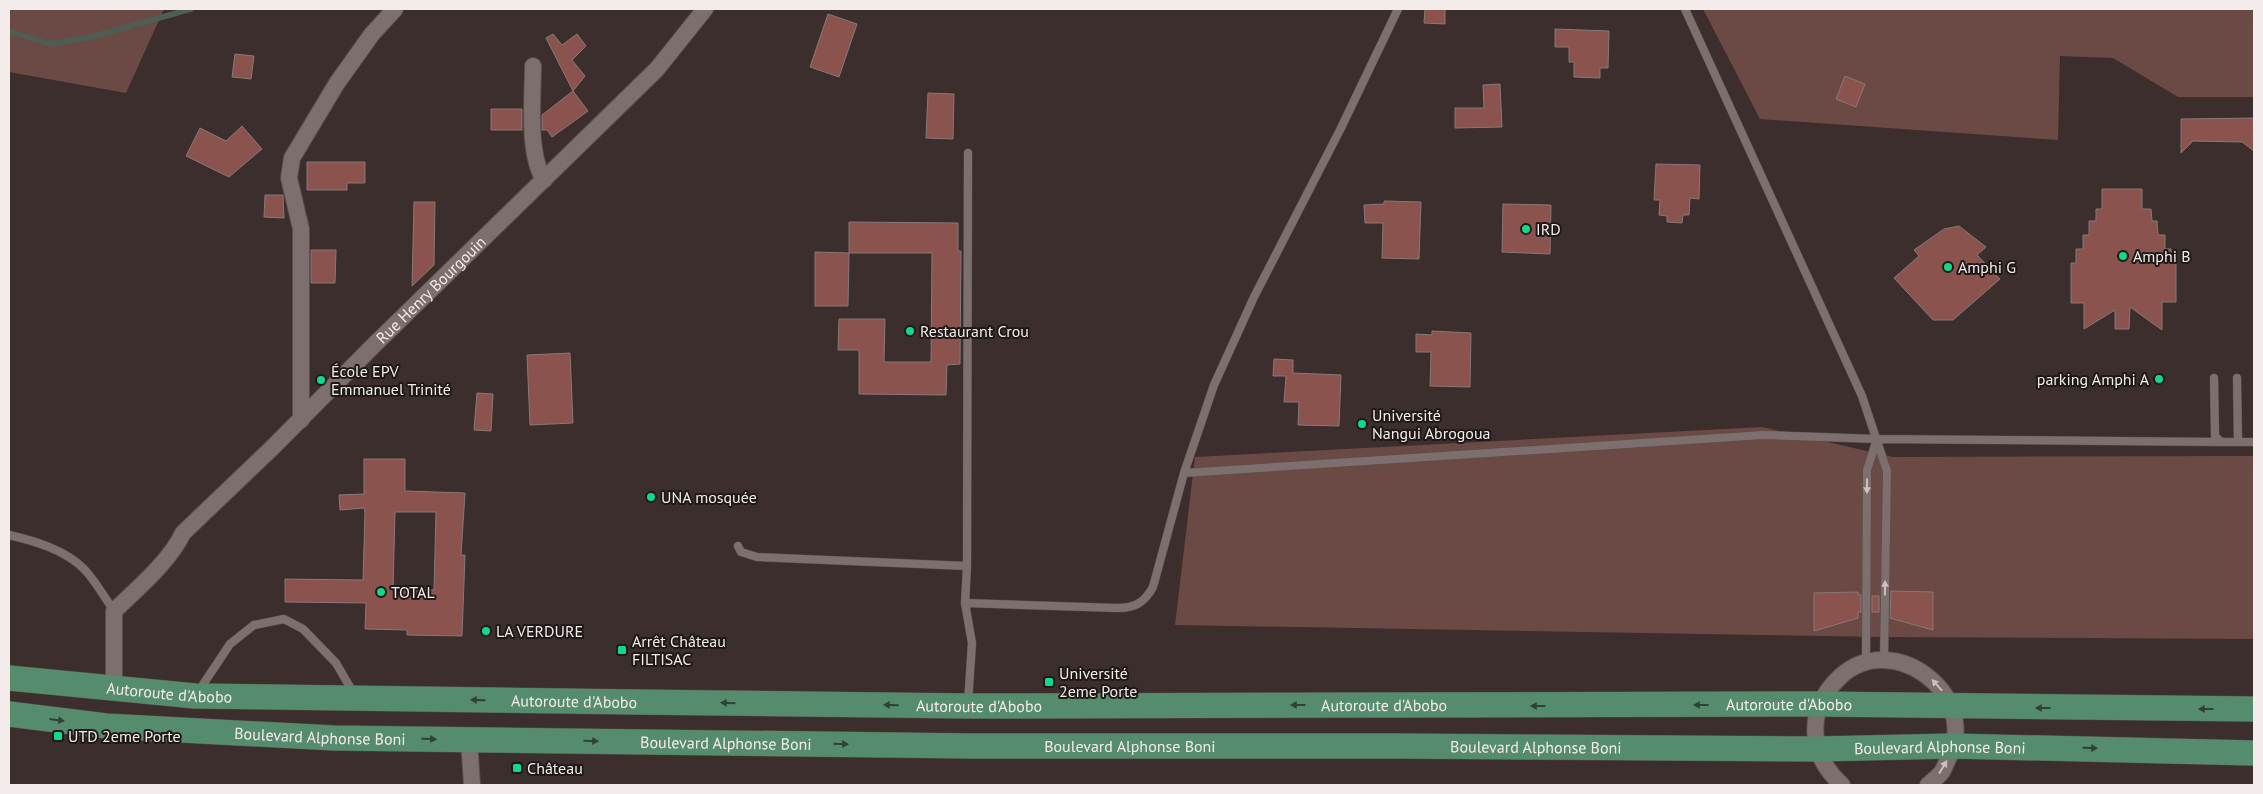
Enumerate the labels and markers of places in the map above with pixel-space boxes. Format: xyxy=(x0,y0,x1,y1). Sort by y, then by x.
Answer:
place label: IRD xyxy=(1536,219,1561,239)
marker: IRD xyxy=(1520,223,1532,235)
place label: Amphi B xyxy=(2133,246,2191,266)
marker: Amphi B xyxy=(2117,250,2129,262)
place label: Amphi G xyxy=(1958,257,2016,277)
marker: Amphi G xyxy=(1942,261,1954,273)
place label: Restaurant Crou xyxy=(920,321,1029,341)
marker: Restaurant Crou xyxy=(904,325,916,337)
place label: École EPV Emmanuel Trinité xyxy=(331,361,451,399)
place label: parking Amphi A xyxy=(2037,369,2150,389)
marker: parking Amphi A xyxy=(2153,373,2165,385)
marker: École EPV Emmanuel Trinité xyxy=(315,374,327,386)
place label: Université Nangui Abrogoua xyxy=(1372,405,1490,443)
marker: Université Nangui Abrogoua xyxy=(1356,418,1368,430)
place label: UNA mosquée xyxy=(661,487,757,507)
marker: UNA mosquée xyxy=(645,491,657,503)
place label: TOTAL xyxy=(391,582,435,602)
marker: TOTAL xyxy=(375,586,387,598)
place label: LA VERDURE xyxy=(496,621,583,641)
marker: LA VERDURE xyxy=(480,625,492,637)
place label: Arrêt Château FILTISAC xyxy=(632,631,726,669)
marker: Arrêt Château FILTISAC xyxy=(616,644,628,656)
place label: Université 2eme Porte xyxy=(1059,663,1137,701)
marker: Université 2eme Porte xyxy=(1043,676,1055,688)
place label: UTD 2eme Porte xyxy=(68,726,181,746)
marker: UTD 2eme Porte xyxy=(52,730,64,742)
place label: Château xyxy=(527,758,583,778)
marker: Château xyxy=(511,762,523,774)

